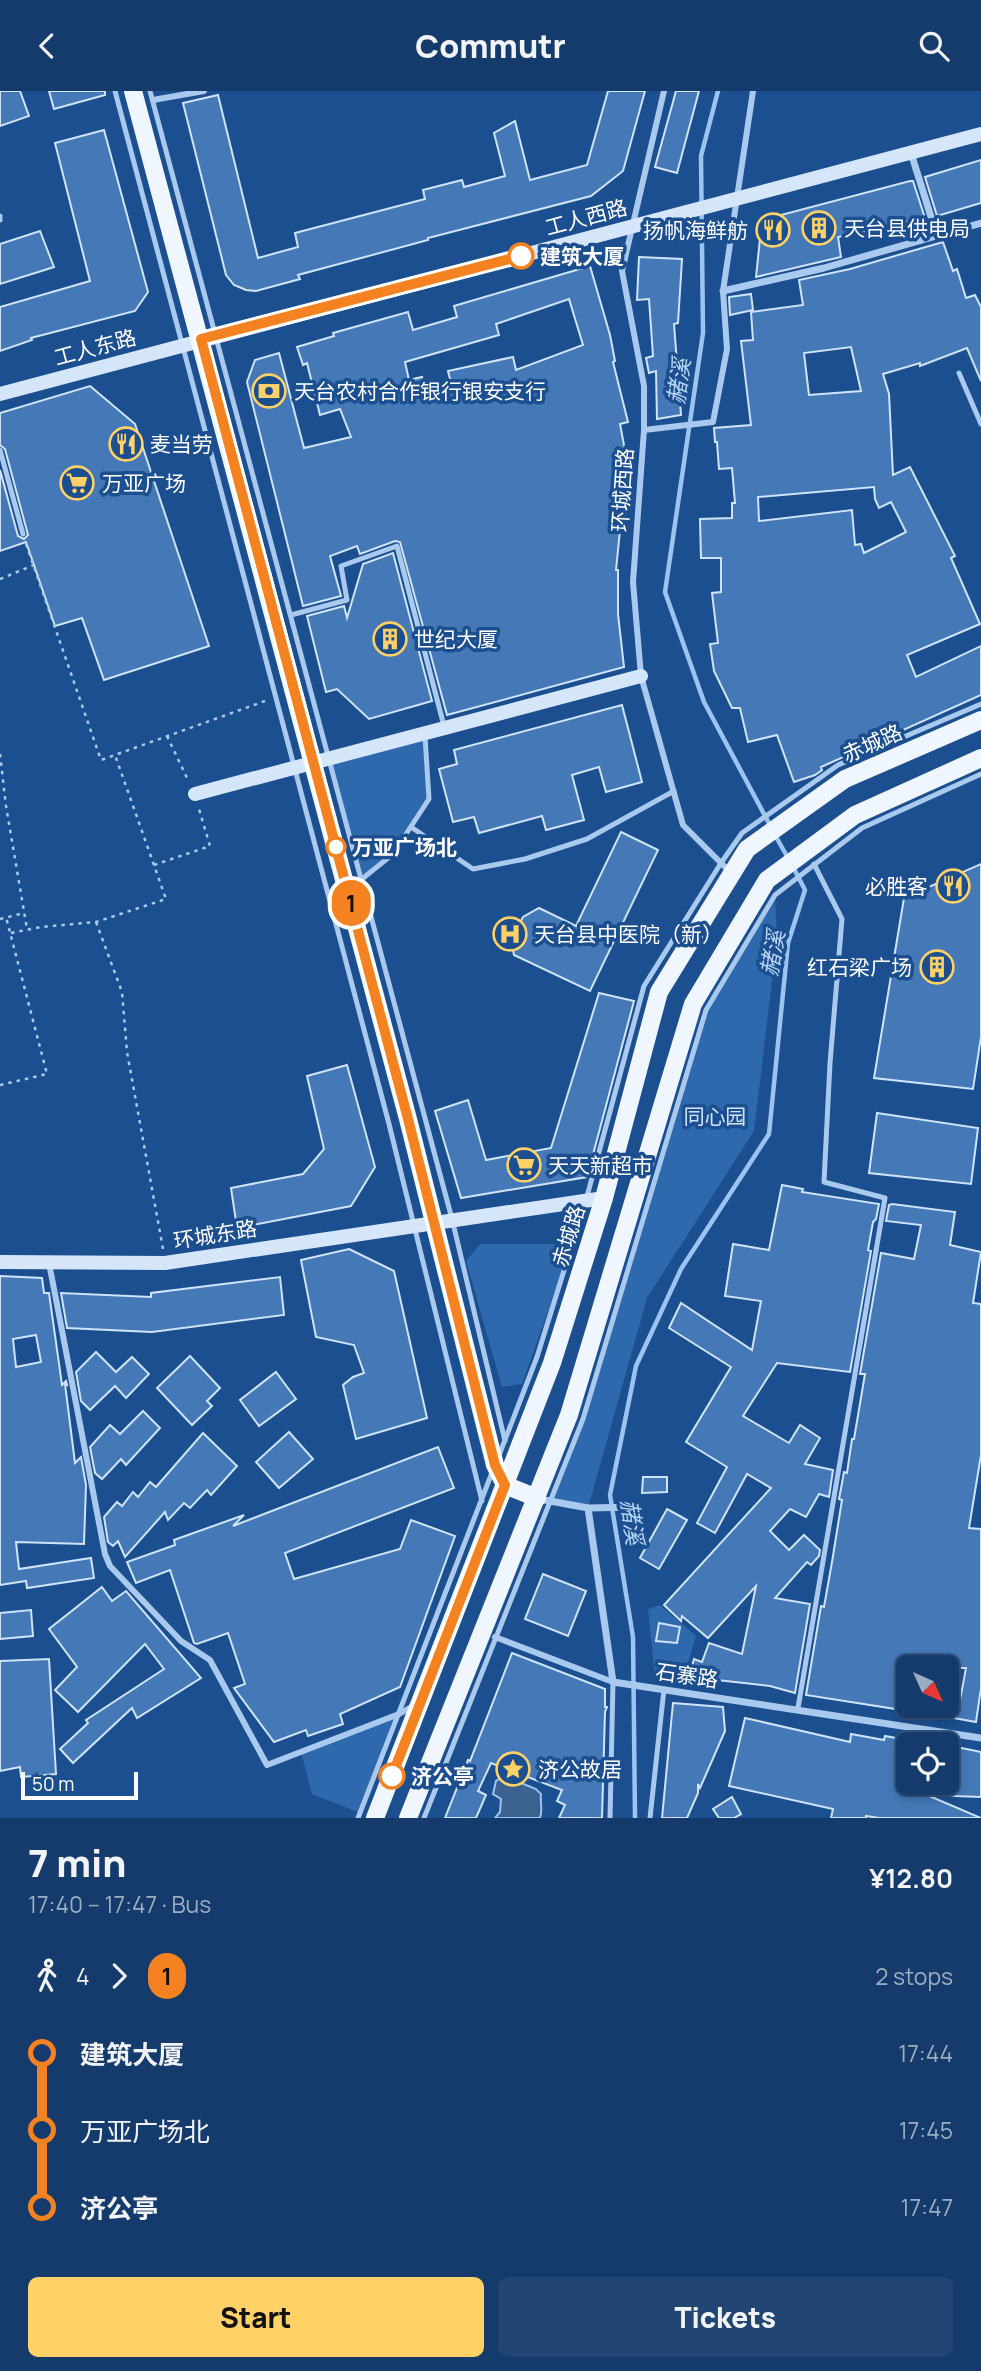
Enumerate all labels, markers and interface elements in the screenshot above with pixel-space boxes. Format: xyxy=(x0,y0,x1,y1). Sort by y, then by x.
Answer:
text: Commutr xyxy=(415,24,566,68)
icon: back xyxy=(28,27,66,65)
icon: search xyxy=(915,27,953,65)
street label: 工人西路 xyxy=(542,193,630,241)
building icon: 天台县供电局 xyxy=(800,209,838,247)
restaurant icon: 扬帆海鲜舫 xyxy=(754,211,792,249)
place label: 天台县供电局 xyxy=(844,214,970,242)
place label: 扬帆海鲜舫 xyxy=(643,216,748,244)
place label: 建筑大厦 xyxy=(540,242,624,270)
marker: 建筑大厦 xyxy=(508,243,534,269)
street label: 工人东路 xyxy=(51,323,139,371)
water label: 赭溪 xyxy=(659,353,697,406)
bank icon: 天台农村合作银行银安支行 xyxy=(250,372,288,410)
place label: 天台农村合作银行银安支行 xyxy=(294,377,546,405)
restaurant icon: 麦当劳 xyxy=(107,425,145,463)
place label: 麦当劳 xyxy=(150,430,213,458)
street label: 环城西路 xyxy=(605,447,639,533)
supermarket icon: 万亚广场 xyxy=(58,464,96,502)
place label: 万亚广场 xyxy=(102,469,186,497)
building icon: 世纪大厦 xyxy=(371,620,409,658)
place label: 世纪大厦 xyxy=(414,625,498,653)
street label: 赤城路 xyxy=(838,717,906,769)
place label: 万亚广场北 xyxy=(352,833,457,861)
marker: 万亚广场北 xyxy=(326,837,346,857)
restaurant icon: 必胜客 xyxy=(934,867,972,905)
place label: 必胜客 xyxy=(865,872,928,900)
line badge: 1 xyxy=(328,880,374,926)
text: 1 xyxy=(346,886,356,919)
hospital icon: 天台县中医院（新） xyxy=(491,915,529,953)
place label: 天台县中医院（新） xyxy=(534,920,723,948)
water label: 赭溪 xyxy=(752,925,792,978)
building icon: 红石梁广场 xyxy=(918,948,956,986)
place label: 红石梁广场 xyxy=(807,953,912,981)
park label: 同心园 xyxy=(684,1102,747,1130)
supermarket icon: 天天新超市 xyxy=(505,1146,543,1184)
place label: 天天新超市 xyxy=(548,1151,653,1179)
street label: 赤城路 xyxy=(545,1202,591,1270)
street label: 环城东路 xyxy=(171,1214,259,1254)
water label: 赭溪 xyxy=(614,1497,652,1550)
north arrow xyxy=(896,1655,959,1719)
map controls xyxy=(896,1655,959,1795)
street label: 石寨路 xyxy=(654,1657,720,1693)
button: locate xyxy=(896,1732,959,1795)
place icon: 济公故居 xyxy=(494,1750,532,1788)
place label: 济公故居 xyxy=(538,1755,622,1783)
place label: 济公亭 xyxy=(411,1762,474,1790)
marker: 济公亭 xyxy=(379,1763,405,1789)
scale bar xyxy=(21,1769,138,1801)
text: 50 m xyxy=(32,1771,74,1797)
text: 7 min xyxy=(28,1836,127,1888)
text: ¥12.80 xyxy=(869,1860,953,1896)
text: 17:40 – 17:47 · Bus xyxy=(28,1888,211,1920)
icon: walk xyxy=(28,1957,66,1995)
icon: forward xyxy=(100,1957,138,1995)
text: 1 xyxy=(162,1959,172,1992)
text: 4 xyxy=(76,1960,90,1992)
text: 2 stops xyxy=(875,1960,953,1992)
text: 建筑大厦 xyxy=(80,2036,184,2072)
text: 17:44 xyxy=(898,2037,953,2069)
text: 万亚广场北 xyxy=(80,2113,210,2149)
text: 17:45 xyxy=(899,2114,953,2146)
text: 济公亭 xyxy=(80,2190,158,2226)
text: 17:47 xyxy=(901,2191,953,2223)
button: Start xyxy=(28,2277,484,2357)
button: Tickets xyxy=(498,2277,953,2357)

